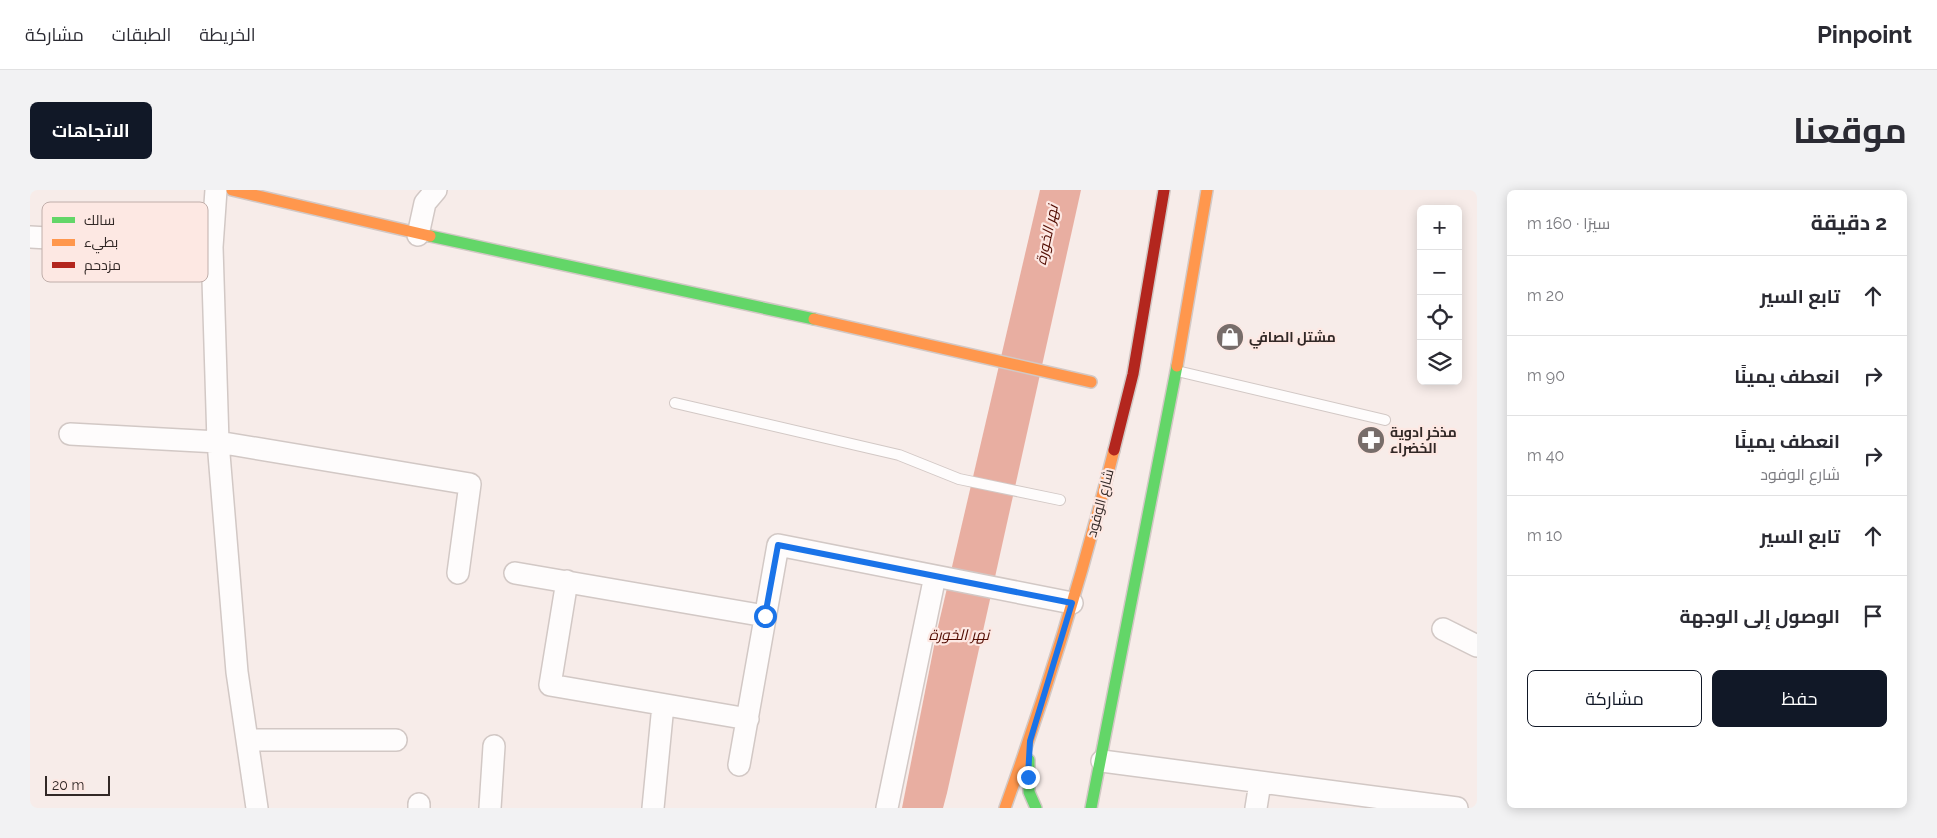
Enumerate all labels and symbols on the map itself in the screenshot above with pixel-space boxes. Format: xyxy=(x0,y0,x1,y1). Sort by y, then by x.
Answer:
water label: نهر الخورة xyxy=(1032,201,1063,267)
legend xyxy=(42,202,208,282)
text: سالك xyxy=(84,212,115,228)
text: بطيء xyxy=(84,234,118,254)
text: مزدحم xyxy=(84,257,121,275)
shop icon: مشتل الصافي xyxy=(1215,322,1245,352)
place label: مشتل الصافي xyxy=(1249,329,1336,349)
place label: مذخر ادوية الخضراء xyxy=(1390,424,1457,457)
pharmacy icon: مذخر ادوية الخضراء xyxy=(1356,425,1386,455)
street label: شارع الوفود xyxy=(1083,467,1118,539)
route start xyxy=(754,605,777,628)
water label: نهر الخورة xyxy=(929,626,991,644)
route end xyxy=(1017,766,1040,789)
scale bar xyxy=(45,773,110,796)

